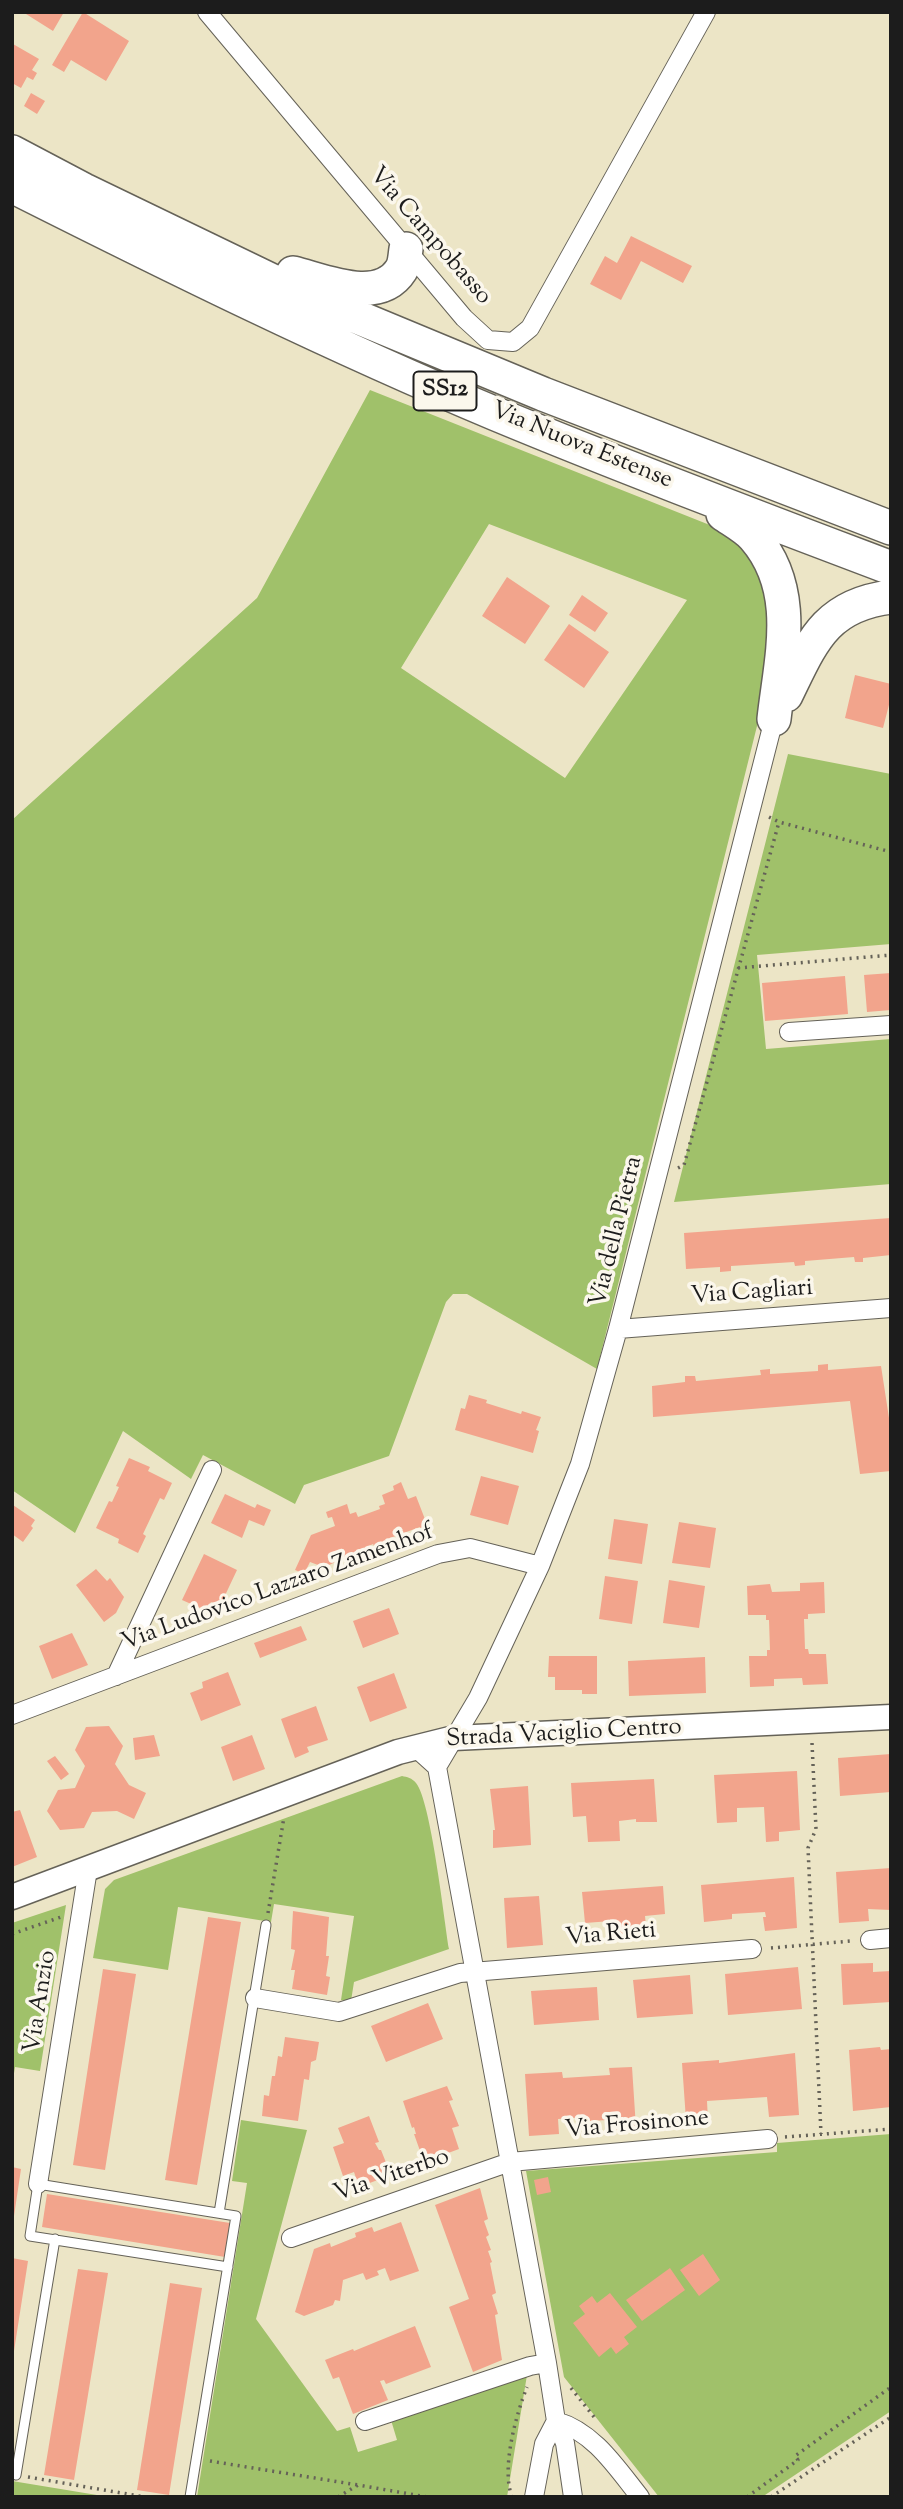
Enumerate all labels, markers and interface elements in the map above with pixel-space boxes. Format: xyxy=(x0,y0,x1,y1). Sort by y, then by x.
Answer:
street label: Via Campobasso xyxy=(361,162,497,312)
road number: SS12 xyxy=(414,372,476,410)
street label: Via Nuova Estense xyxy=(486,397,676,497)
street label: Via della Pietra xyxy=(585,1154,651,1310)
street label: Via Cagliari xyxy=(690,1275,814,1313)
street label: Via Ludovico Lazzaro Zamenhof xyxy=(118,1519,438,1659)
street label: Strada Vaciglio Centro xyxy=(446,1714,682,1756)
street label: Via Rieti xyxy=(564,1918,658,1954)
street label: Via Anzio xyxy=(20,1949,64,2055)
street label: Via Frosinone xyxy=(564,2105,710,2147)
street label: Via Viterbo xyxy=(331,2144,453,2210)

